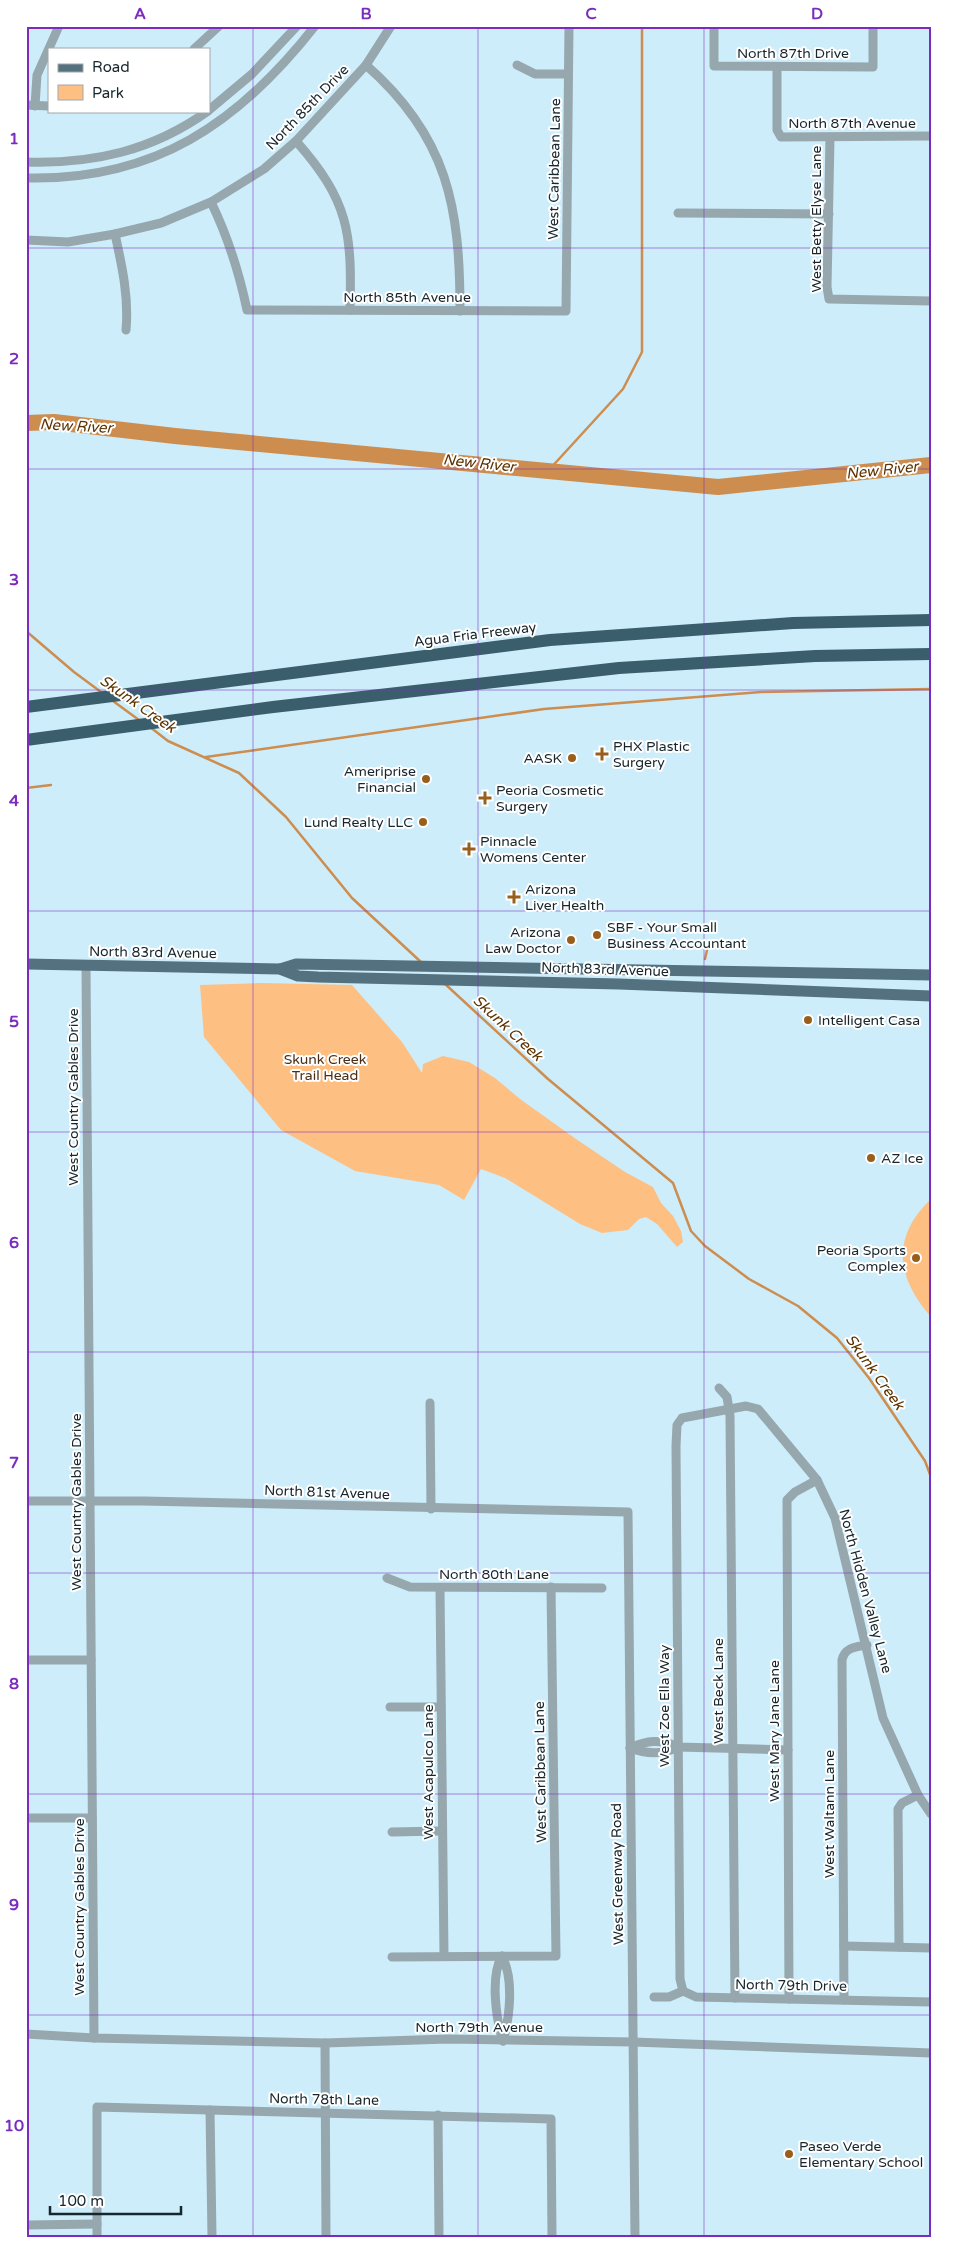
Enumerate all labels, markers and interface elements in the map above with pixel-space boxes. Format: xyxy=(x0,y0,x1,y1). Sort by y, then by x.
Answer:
text: A xyxy=(134,4,146,24)
text: B xyxy=(360,4,372,24)
text: C xyxy=(585,4,597,24)
text: D xyxy=(811,4,823,24)
street label: North 87th Drive xyxy=(737,45,849,62)
legend xyxy=(48,48,210,112)
text: Road xyxy=(92,58,130,76)
street label: North 85th Drive xyxy=(262,61,352,154)
text: Park xyxy=(92,84,124,102)
street label: West Caribbean Lane xyxy=(545,98,564,240)
street label: North 87th Avenue xyxy=(788,115,916,132)
text: 1 xyxy=(9,129,19,149)
street label: West Betty Elyse Lane xyxy=(808,145,825,293)
street label: North 85th Avenue xyxy=(343,289,471,306)
text: 2 xyxy=(9,349,19,369)
water label: New River xyxy=(39,415,115,437)
water label: New River xyxy=(442,450,518,476)
water label: New River xyxy=(845,457,921,483)
text: 3 xyxy=(9,570,19,590)
street label: Agua Fria Freeway xyxy=(413,619,538,650)
water label: Skunk Creek xyxy=(97,671,181,738)
place label: PHX Plastic Surgery xyxy=(613,738,690,771)
marker: PHX Plastic Surgery xyxy=(595,747,609,761)
place label: AASK xyxy=(523,750,562,767)
marker: AASK xyxy=(566,752,578,764)
place label: Ameriprise Financial xyxy=(344,763,416,796)
marker: Ameriprise Financial xyxy=(420,773,432,785)
place label: Peoria Cosmetic Surgery xyxy=(496,782,604,815)
text: 4 xyxy=(9,791,19,811)
marker: Peoria Cosmetic Surgery xyxy=(478,791,492,805)
place label: Lund Realty LLC xyxy=(304,814,413,831)
marker: Lund Realty LLC xyxy=(417,816,429,828)
place label: Pinnacle Womens Center xyxy=(480,833,587,866)
marker: Pinnacle Womens Center xyxy=(462,842,476,856)
place label: Arizona Liver Health xyxy=(525,881,604,914)
marker: Arizona Liver Health xyxy=(507,890,521,904)
place label: SBF - Your Small Business Accountant xyxy=(607,919,747,952)
place label: Arizona Law Doctor xyxy=(485,924,562,957)
marker: SBF - Your Small Business Accountant xyxy=(591,929,603,941)
marker: Arizona Law Doctor xyxy=(565,934,577,946)
street label: North 83rd Avenue xyxy=(89,943,217,962)
street label: North 83rd Avenue xyxy=(541,959,669,980)
water label: Skunk Creek xyxy=(469,991,548,1066)
street label: West Country Gables Drive xyxy=(65,1008,82,1186)
text: 5 xyxy=(9,1012,19,1032)
place label: Intelligent Casa xyxy=(818,1012,920,1029)
marker: Intelligent Casa xyxy=(802,1014,814,1026)
park label: Skunk Creek Trail Head xyxy=(284,1051,367,1084)
place label: AZ Ice xyxy=(881,1150,923,1167)
marker: AZ Ice xyxy=(865,1152,877,1164)
text: 6 xyxy=(9,1233,19,1253)
place label: Peoria Sports Complex xyxy=(817,1242,906,1275)
marker: Peoria Sports Complex xyxy=(910,1252,922,1264)
water label: Skunk Creek xyxy=(842,1331,909,1415)
street label: West Country Gables Drive xyxy=(68,1413,85,1591)
text: 7 xyxy=(9,1453,19,1473)
street label: North 81st Avenue xyxy=(264,1482,390,1503)
street label: North Hidden Valley Lane xyxy=(835,1507,896,1675)
street label: North 80th Lane xyxy=(439,1566,549,1583)
street label: West Beck Lane xyxy=(710,1638,727,1744)
street label: West Zoe Ella Way xyxy=(656,1644,673,1767)
street label: West Mary Jane Lane xyxy=(766,1660,783,1802)
text: 8 xyxy=(9,1674,19,1694)
street label: West Caribbean Lane xyxy=(531,1701,550,1843)
street label: West Acapulco Lane xyxy=(420,1704,437,1840)
street label: West Waltann Lane xyxy=(821,1750,838,1878)
street label: West Greenway Road xyxy=(608,1803,627,1945)
street label: West Country Gables Drive xyxy=(71,1818,88,1996)
text: 9 xyxy=(9,1895,19,1915)
street label: North 79th Drive xyxy=(735,1976,847,1995)
street label: North 79th Avenue xyxy=(415,2019,543,2036)
street label: North 78th Lane xyxy=(269,2090,379,2109)
text: 10 xyxy=(4,2116,24,2136)
place label: Paseo Verde Elementary School xyxy=(799,2138,923,2171)
marker: Paseo Verde Elementary School xyxy=(783,2148,795,2160)
scale bar xyxy=(50,2183,181,2215)
text: 100 m xyxy=(58,2192,104,2210)

